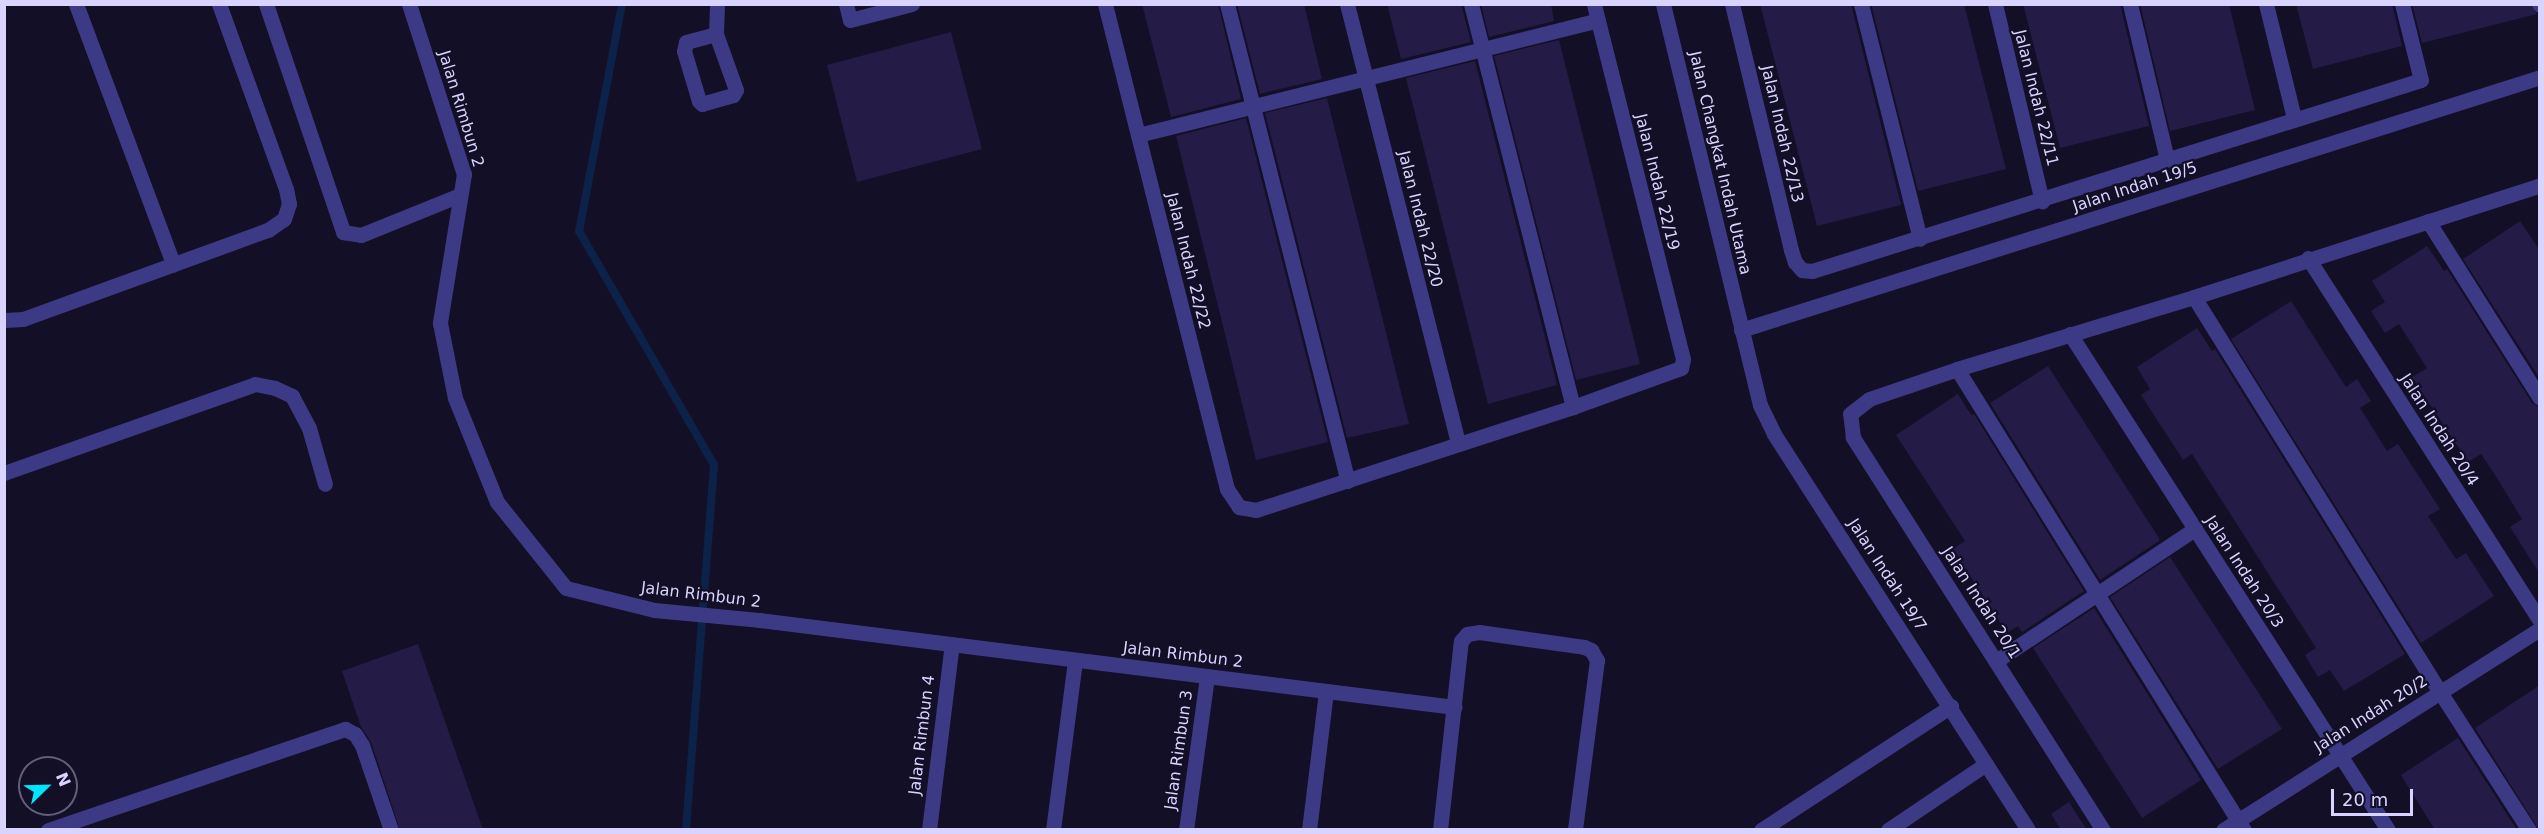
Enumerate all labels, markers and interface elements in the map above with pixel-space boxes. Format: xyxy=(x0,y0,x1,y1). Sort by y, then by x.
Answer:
street label: Jalan Indah 22/11 xyxy=(2010,28,2062,168)
street label: Jalan Rimbun 2 xyxy=(434,48,488,170)
street label: Jalan Changkat Indah Utama xyxy=(1685,49,1755,277)
street label: Jalan Indah 22/13 xyxy=(1757,64,1807,204)
street label: Jalan Indah 22/19 xyxy=(1631,112,1683,252)
street label: Jalan Indah 22/20 xyxy=(1394,149,1446,289)
street label: Jalan Indah 19/5 xyxy=(2070,158,2200,216)
street label: Jalan Indah 22/22 xyxy=(1162,191,1214,331)
street label: Jalan Indah 20/4 xyxy=(2396,370,2482,490)
street label: Jalan Indah 20/3 xyxy=(2201,512,2287,632)
street label: Jalan Indah 19/7 xyxy=(1844,515,1930,635)
street label: Jalan Indah 20/1 xyxy=(1938,543,2024,663)
street label: Jalan Rimbun 2 xyxy=(640,578,762,612)
street label: Jalan Rimbun 2 xyxy=(1122,638,1244,672)
street label: Jalan Indah 20/2 xyxy=(2311,671,2431,757)
street label: Jalan Rimbun 4 xyxy=(905,674,939,796)
street label: Jalan Rimbun 3 xyxy=(1161,689,1197,811)
north arrow xyxy=(18,756,78,816)
text: N xyxy=(52,770,75,789)
scale bar xyxy=(2334,777,2416,815)
text: 20 m xyxy=(2342,789,2388,810)

